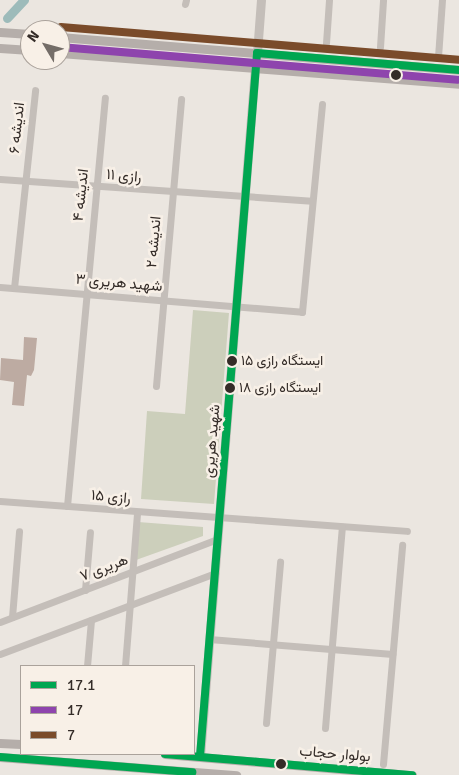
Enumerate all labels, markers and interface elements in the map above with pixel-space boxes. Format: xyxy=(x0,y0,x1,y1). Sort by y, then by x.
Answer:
north arrow xyxy=(20,20,70,70)
text: N xyxy=(24,27,43,45)
unlabelled marker xyxy=(391,70,401,80)
street label: اندیشه ۶ xyxy=(5,101,29,155)
street label: رازی ۱۱ xyxy=(106,165,142,187)
street label: اندیشه ۴ xyxy=(69,168,93,222)
street label: اندیشه ۲ xyxy=(143,215,165,269)
street label: شهید هریری ۳ xyxy=(75,270,163,296)
place label: ایستگاه رازی ۱۵ xyxy=(241,353,323,369)
marker: ایستگاه رازی ۱۵ xyxy=(227,356,237,366)
place label: ایستگاه رازی ۱۸ xyxy=(239,380,321,396)
marker: ایستگاه رازی ۱۸ xyxy=(225,383,235,393)
street label: شهید هریری xyxy=(200,403,224,479)
street label: رازی ۱۵ xyxy=(90,486,132,508)
street label: هریری ۷ xyxy=(77,551,131,585)
legend xyxy=(20,665,195,755)
text: 17.1 xyxy=(67,676,95,694)
text: 17 xyxy=(67,701,83,719)
text: 7 xyxy=(67,726,75,744)
street label: بولوار حجاب xyxy=(299,742,371,766)
unlabelled marker xyxy=(276,759,286,769)

